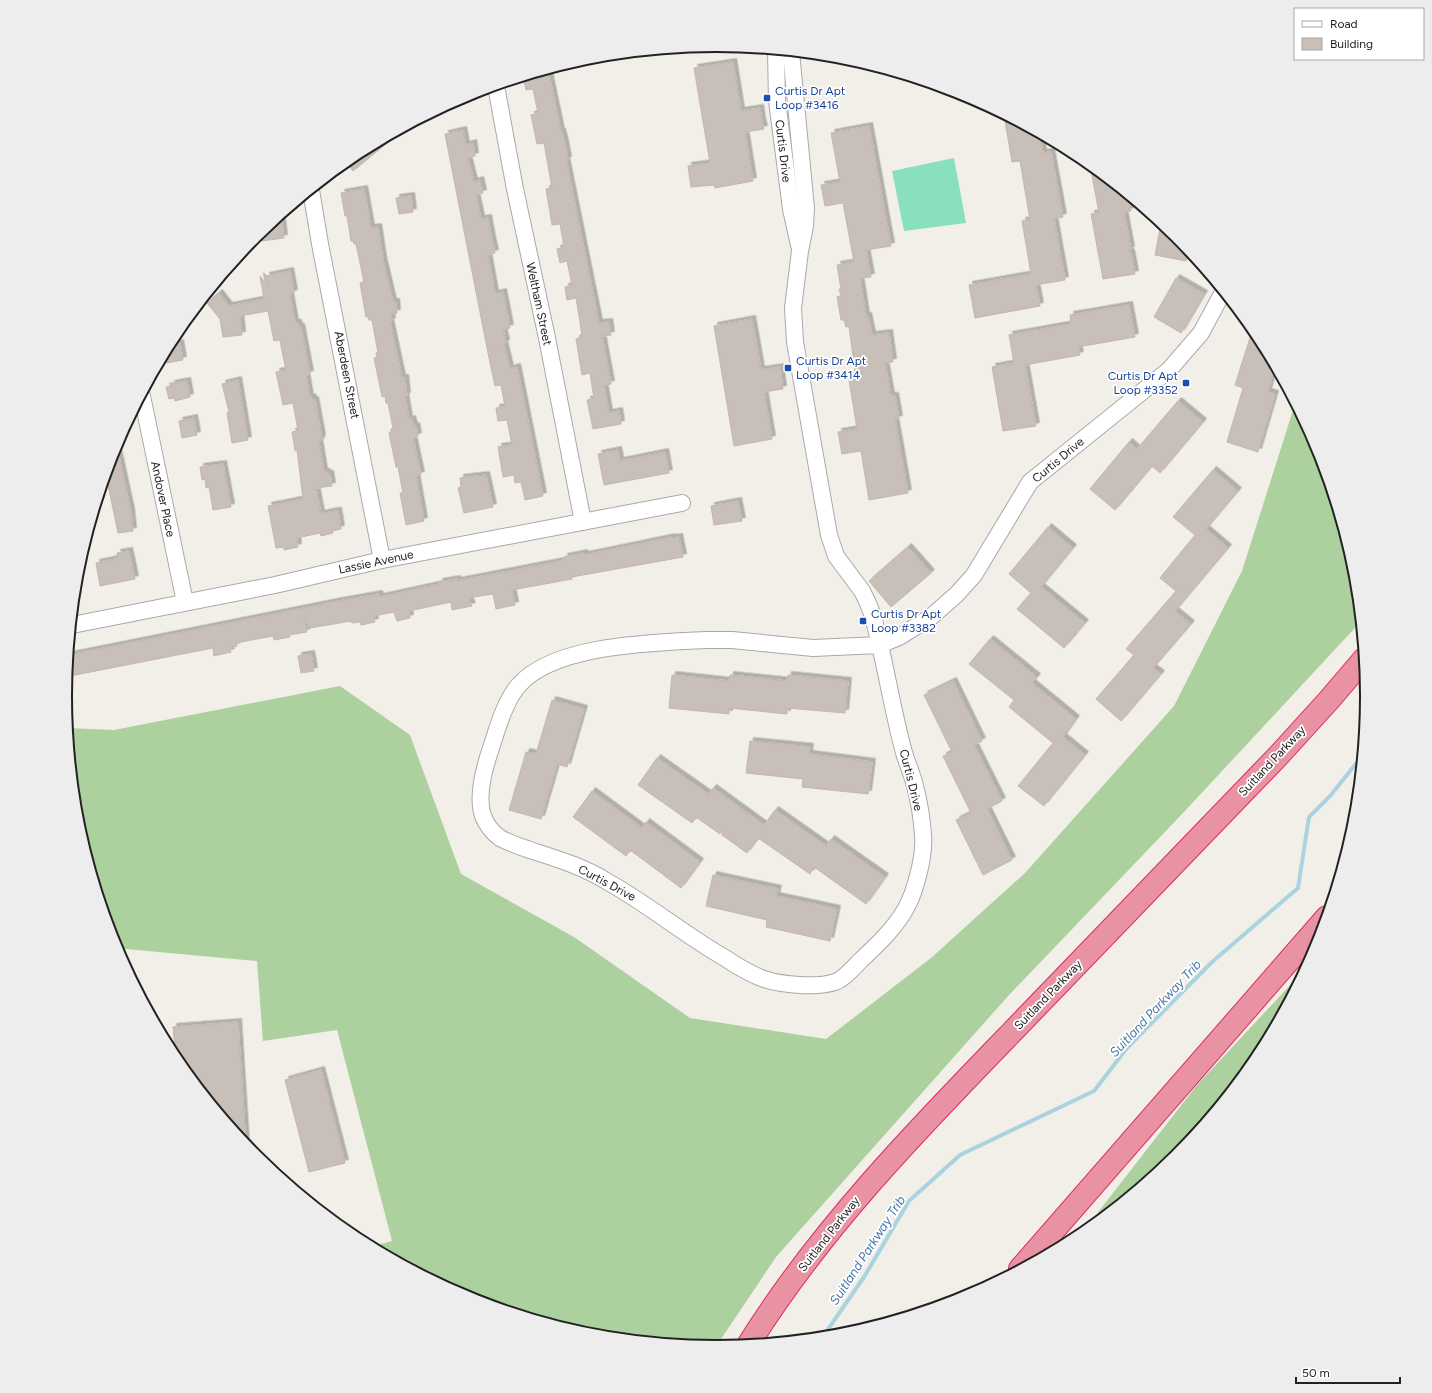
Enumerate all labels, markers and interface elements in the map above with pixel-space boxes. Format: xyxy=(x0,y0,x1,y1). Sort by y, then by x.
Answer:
legend xyxy=(1294,8,1424,60)
text: Road xyxy=(1330,17,1358,31)
text: Building xyxy=(1330,37,1373,51)
place label: Curtis Dr Apt Loop #3416 xyxy=(775,84,846,112)
marker: Curtis Dr Apt Loop #3416 xyxy=(762,93,772,103)
street label: Curtis Drive xyxy=(772,119,794,184)
street label: Weltham Street xyxy=(523,261,555,347)
street label: Aberdeen Street xyxy=(332,330,362,421)
place label: Curtis Dr Apt Loop #3414 xyxy=(796,354,867,382)
marker: Curtis Dr Apt Loop #3414 xyxy=(783,363,793,373)
place label: Curtis Dr Apt Loop #3352 xyxy=(1108,369,1178,397)
marker: Curtis Dr Apt Loop #3352 xyxy=(1181,378,1191,388)
street label: Curtis Drive xyxy=(1029,434,1087,486)
street label: Andover Place xyxy=(148,460,178,539)
street label: Lassie Avenue xyxy=(337,547,415,577)
place label: Curtis Dr Apt Loop #3382 xyxy=(871,607,942,635)
marker: Curtis Dr Apt Loop #3382 xyxy=(858,616,868,626)
street label: Suitland Parkway xyxy=(1236,722,1309,799)
street label: Curtis Drive xyxy=(897,748,926,813)
street label: Curtis Drive xyxy=(576,862,639,904)
street label: Suitland Parkway xyxy=(1011,957,1085,1033)
water label: Suitland Parkway Trib xyxy=(1107,957,1204,1060)
street label: Suitland Parkway xyxy=(795,1193,863,1274)
water label: Suitland Parkway Trib xyxy=(827,1193,909,1308)
scale bar xyxy=(1296,1359,1400,1385)
text: 50 m xyxy=(1302,1366,1330,1380)

